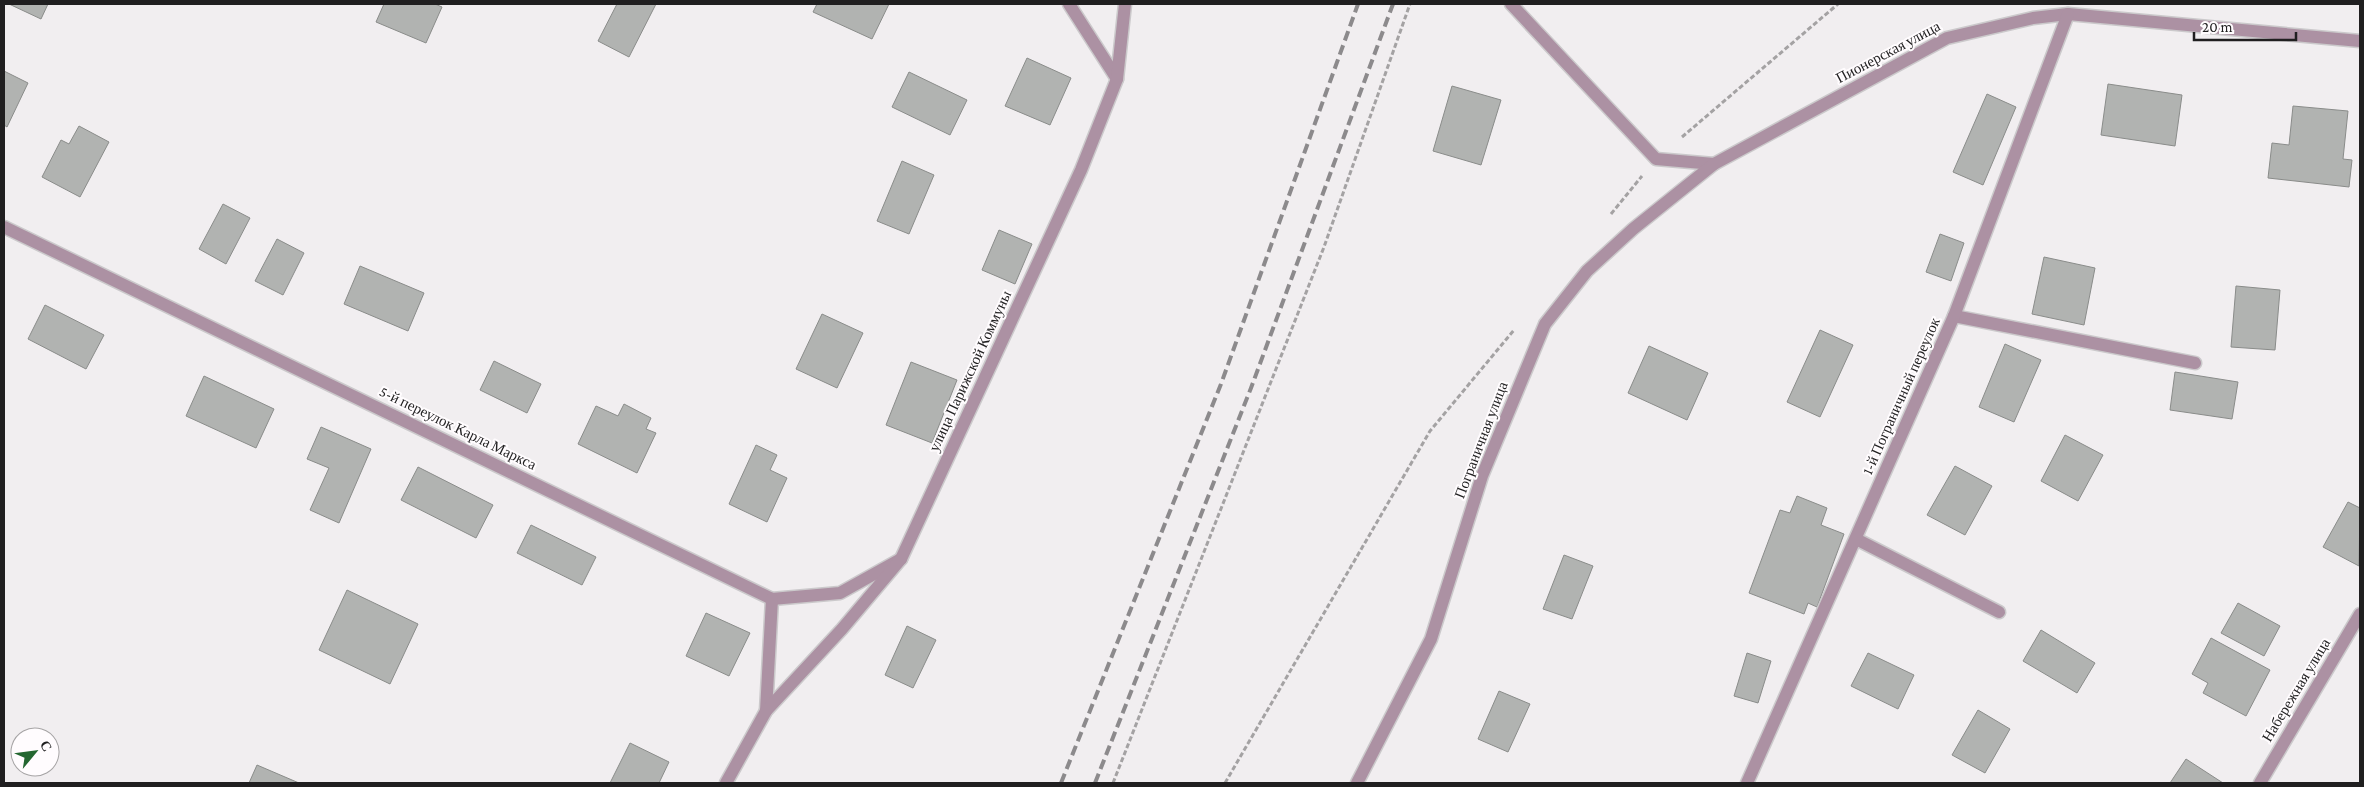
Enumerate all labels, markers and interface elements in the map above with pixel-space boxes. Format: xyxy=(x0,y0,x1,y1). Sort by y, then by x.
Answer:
scale bar xyxy=(2194,10,2296,42)
street label: Пионерская улица xyxy=(1833,18,1943,86)
text: 20 m xyxy=(2202,19,2233,35)
street label: улица Парижской Коммуны xyxy=(926,288,1014,454)
street label: 1-й Пограничный переулок xyxy=(1859,314,1943,477)
street label: Пограничная улица xyxy=(1451,379,1511,501)
street label: 5-й переулок Карла Маркса xyxy=(377,383,539,473)
street label: Набережная улица xyxy=(2259,635,2333,744)
north arrow xyxy=(10,727,60,777)
text: С xyxy=(37,737,56,754)

